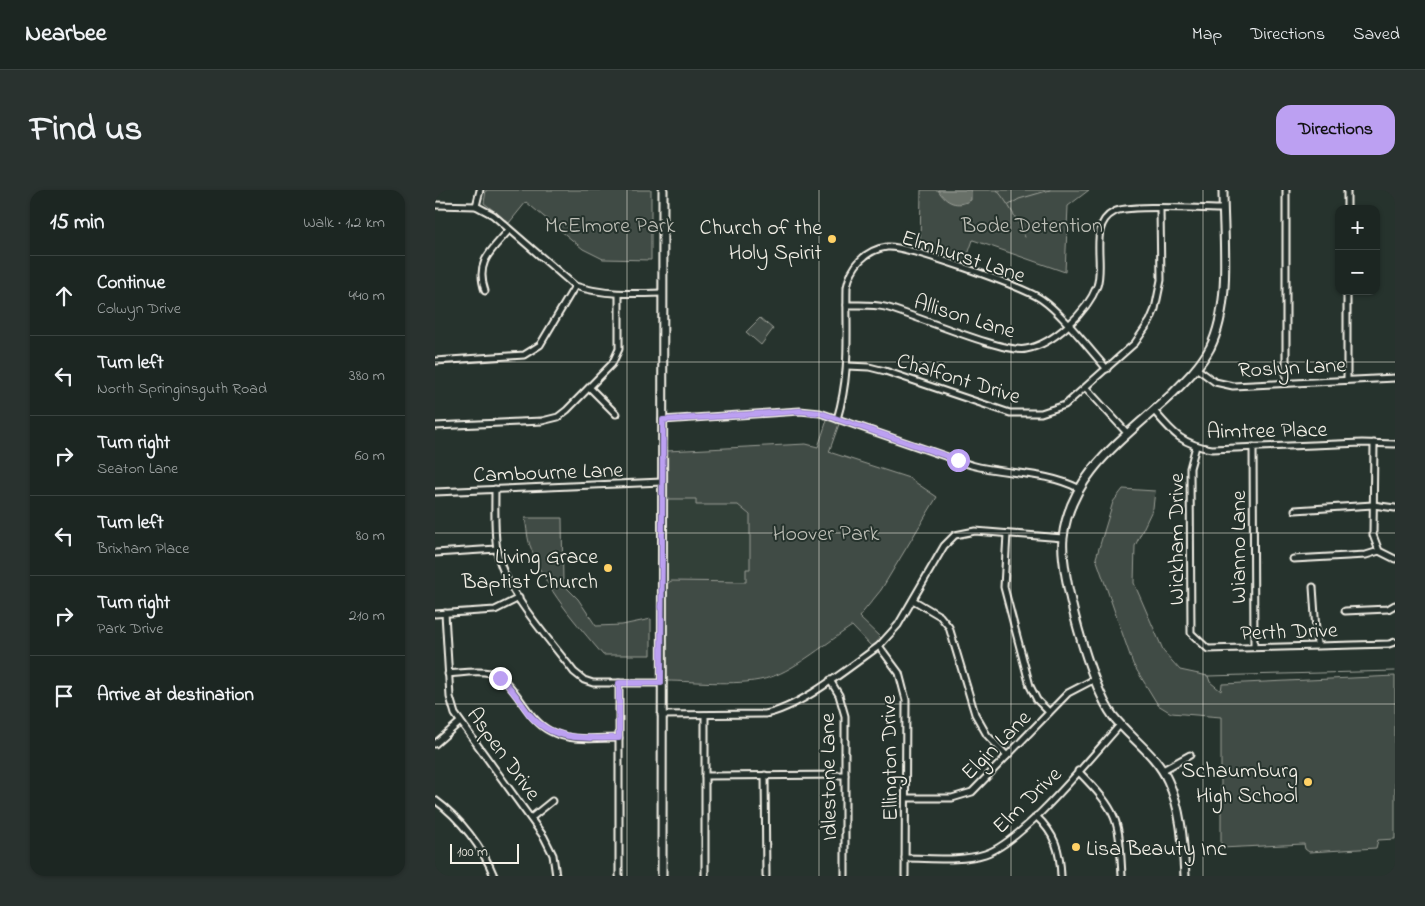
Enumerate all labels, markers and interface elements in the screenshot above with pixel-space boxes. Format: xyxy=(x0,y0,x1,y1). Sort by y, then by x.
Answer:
text: Nearbee xyxy=(25,17,107,52)
text: Map xyxy=(1192,22,1222,48)
text: Directions xyxy=(1250,22,1325,48)
text: Saved xyxy=(1353,22,1400,48)
text: Find us xyxy=(30,105,142,156)
button: Directions xyxy=(1276,105,1395,155)
map controls xyxy=(1335,205,1380,295)
button: + xyxy=(1335,205,1380,250)
text: 15 min xyxy=(50,208,104,238)
text: Walk · 1.2 km xyxy=(303,211,385,235)
park label: McElmore Park xyxy=(545,211,676,243)
park label: Bode Detention xyxy=(960,211,1103,243)
place label: Church of the Holy Spirit xyxy=(700,213,823,271)
street label: Elmhurst Lane xyxy=(897,223,1029,293)
marker: Church of the Holy Spirit xyxy=(826,233,838,245)
button: − xyxy=(1335,250,1380,295)
text: Continue xyxy=(97,270,165,297)
icon: ahead xyxy=(50,282,78,310)
text: 440 m xyxy=(348,284,385,308)
street label: Allison Lane xyxy=(909,287,1019,349)
text: Colwyn Drive xyxy=(97,297,181,321)
street label: Chalfont Drive xyxy=(892,346,1024,414)
text: Turn left xyxy=(97,350,164,377)
street label: Roslyn Lane xyxy=(1237,350,1347,389)
icon: left xyxy=(50,362,78,390)
text: 380 m xyxy=(349,364,385,388)
text: North Springinsguth Road xyxy=(97,377,267,401)
street label: Aimtree Place xyxy=(1206,415,1328,449)
text: Turn right xyxy=(97,430,170,457)
icon: right xyxy=(50,442,78,470)
text: 60 m xyxy=(355,444,385,468)
route start xyxy=(947,449,970,472)
street label: Cambourne Lane xyxy=(472,455,624,493)
text: Seaton Lane xyxy=(97,457,178,481)
street label: Wickham Drive xyxy=(1162,473,1194,605)
street label: Wianno Lane xyxy=(1224,490,1256,604)
text: Turn left xyxy=(97,510,164,537)
park label: Hoover Park xyxy=(773,519,880,551)
icon: left xyxy=(50,522,78,550)
text: 80 m xyxy=(356,524,385,548)
text: Brixham Place xyxy=(97,537,189,561)
place label: Living Grace Baptist Church xyxy=(461,542,598,599)
marker: Living Grace Baptist Church xyxy=(602,562,614,574)
text: Turn right xyxy=(97,590,170,617)
icon: right xyxy=(50,602,78,630)
text: 210 m xyxy=(349,604,385,628)
street label: Perth Drive xyxy=(1240,615,1338,651)
text: Park Drive xyxy=(97,617,163,641)
route end xyxy=(489,667,512,690)
icon: arrive xyxy=(50,682,78,710)
text: Arrive at destination xyxy=(97,682,254,709)
street label: Ellington Drive xyxy=(874,694,909,821)
street label: Aspen Drive xyxy=(458,701,548,808)
street label: Elgin Lane xyxy=(955,704,1040,789)
street label: Idlestone Lane xyxy=(813,713,847,841)
place label: Schaumburg High School xyxy=(1181,756,1298,814)
street label: Elm Drive xyxy=(986,760,1070,842)
marker: Schaumburg High School xyxy=(1302,776,1314,788)
place label: Lisa Beauty Inc xyxy=(1086,834,1227,867)
scale bar xyxy=(450,841,519,864)
marker: Lisa Beauty Inc xyxy=(1070,841,1082,853)
text: 100 m xyxy=(457,842,488,863)

